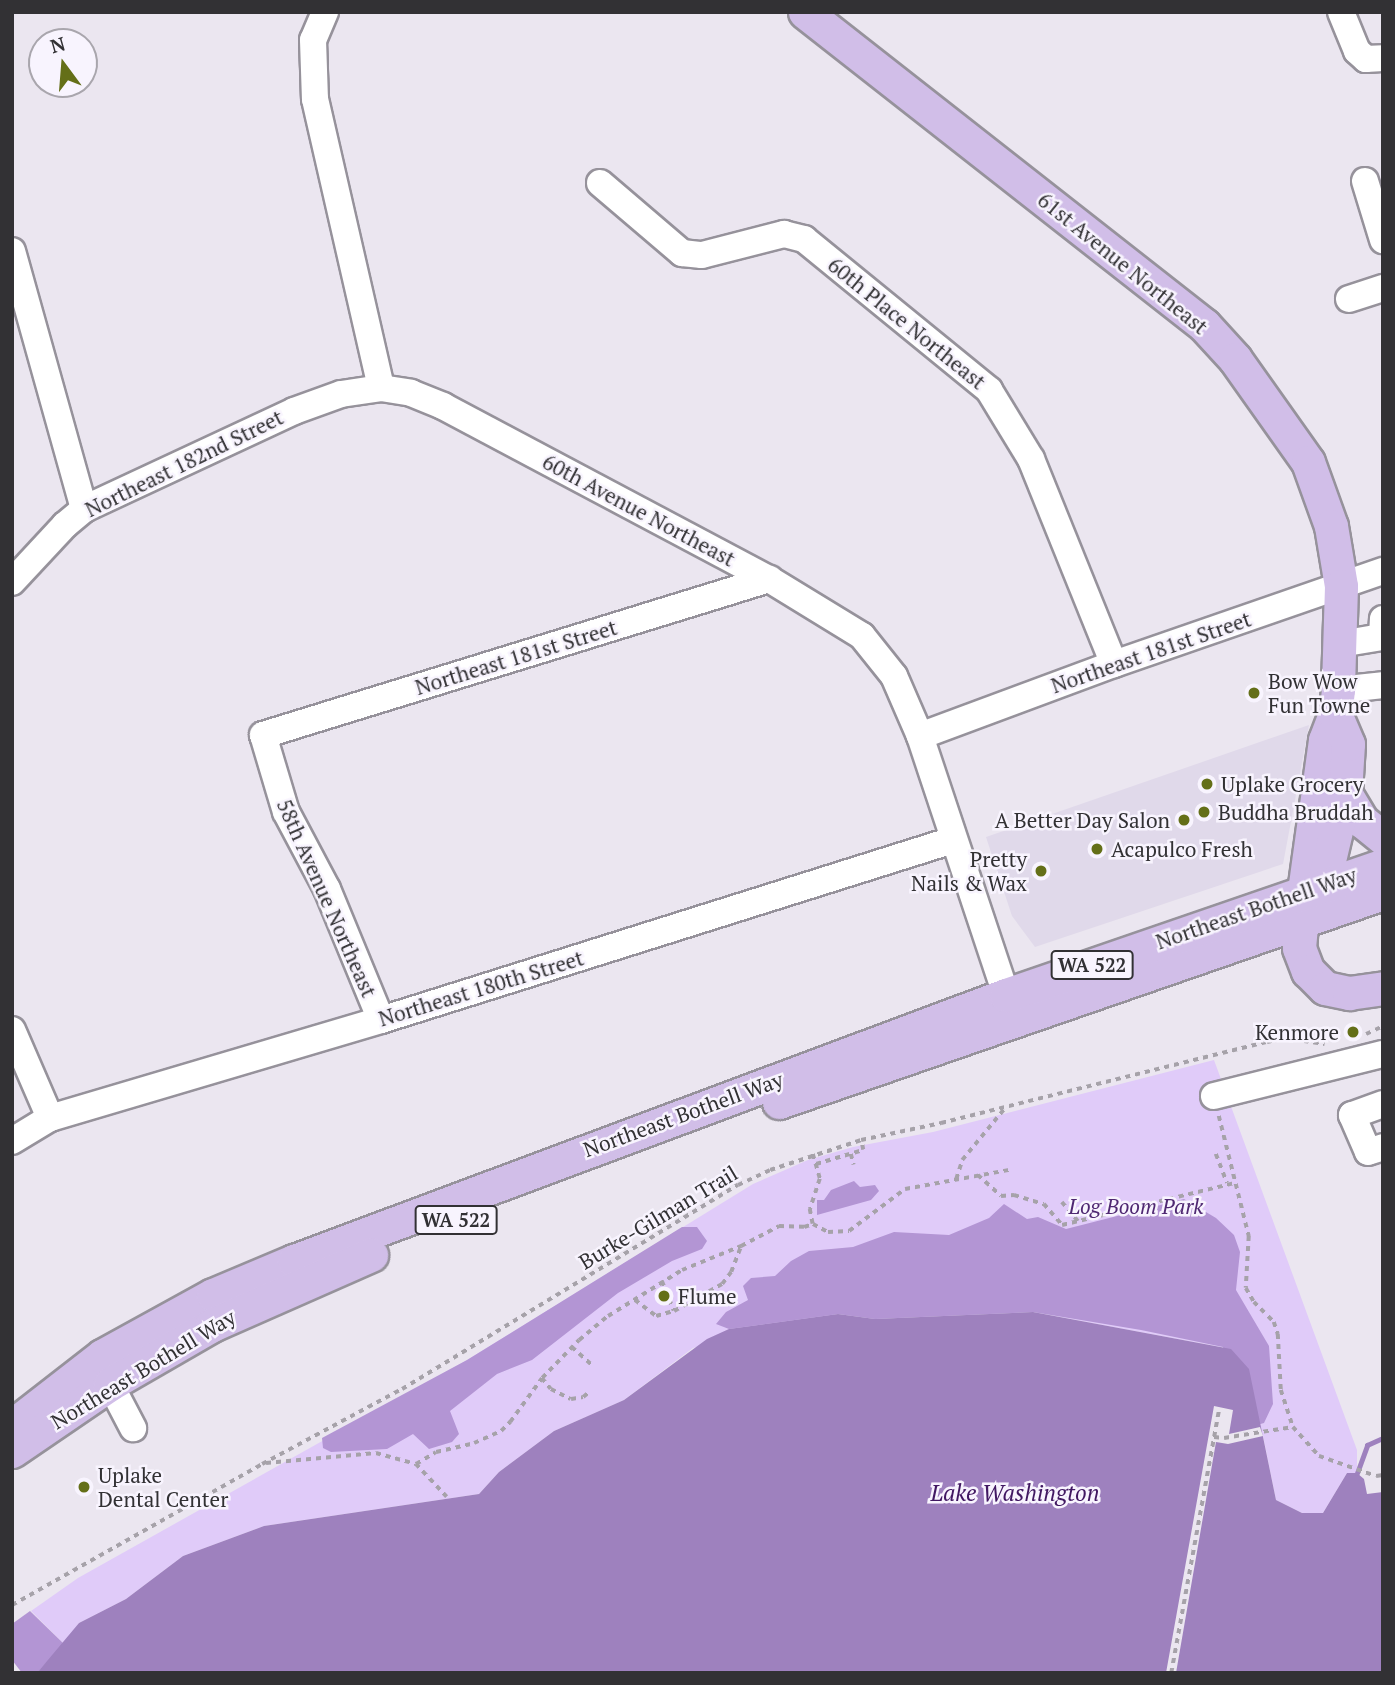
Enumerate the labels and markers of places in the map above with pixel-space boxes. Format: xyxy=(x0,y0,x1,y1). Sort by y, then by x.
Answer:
place label: Bow Wow Fun Towne xyxy=(1268,668,1370,718)
marker: Bow Wow Fun Towne xyxy=(1246,685,1262,701)
place label: Uplake Grocery xyxy=(1221,771,1363,797)
marker: Uplake Grocery xyxy=(1199,776,1215,792)
place label: Buddha Bruddah xyxy=(1218,799,1374,825)
marker: Buddha Bruddah xyxy=(1196,804,1212,820)
place label: A Better Day Salon xyxy=(994,807,1170,833)
marker: A Better Day Salon xyxy=(1176,812,1192,828)
place label: Acapulco Fresh xyxy=(1111,836,1253,862)
marker: Acapulco Fresh xyxy=(1089,841,1105,857)
place label: Pretty Nails & Wax xyxy=(911,846,1027,896)
marker: Pretty Nails & Wax xyxy=(1033,863,1049,879)
place label: Kenmore xyxy=(1255,1019,1339,1045)
marker: Kenmore xyxy=(1345,1024,1361,1040)
place label: Flume xyxy=(678,1283,736,1309)
marker: Flume xyxy=(656,1288,672,1304)
place label: Uplake Dental Center xyxy=(98,1462,228,1512)
marker: Uplake Dental Center xyxy=(76,1479,92,1495)

